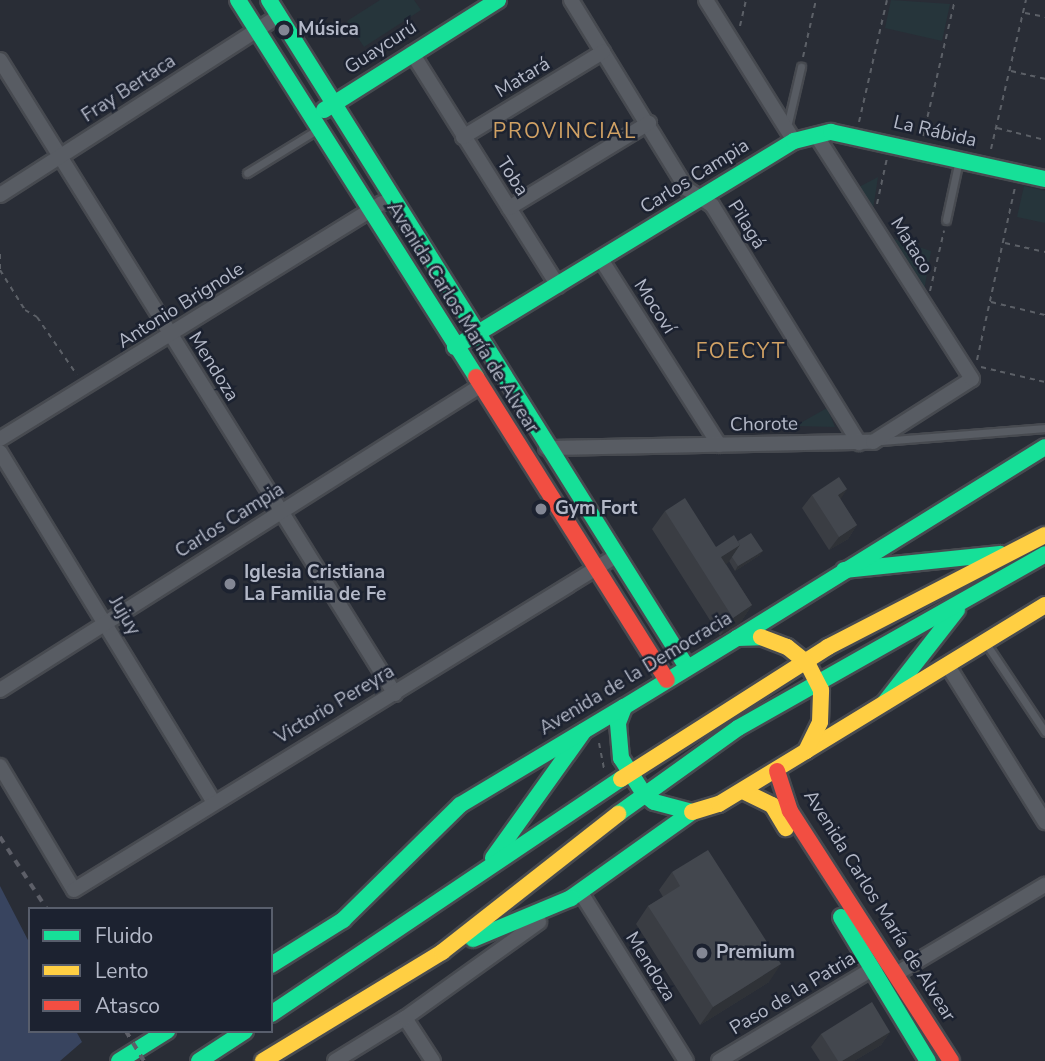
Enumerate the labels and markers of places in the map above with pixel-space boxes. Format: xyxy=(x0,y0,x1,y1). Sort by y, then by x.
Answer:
place label: Música xyxy=(298,19,359,41)
marker: Música xyxy=(276,22,292,38)
place label: Gym Fort xyxy=(555,498,637,520)
marker: Gym Fort xyxy=(533,501,549,517)
place label: Iglesia Cristiana La Familia de Fe xyxy=(244,562,386,606)
marker: Iglesia Cristiana La Familia de Fe xyxy=(222,576,238,592)
place label: Premium xyxy=(716,942,795,964)
marker: Premium xyxy=(694,945,710,961)

